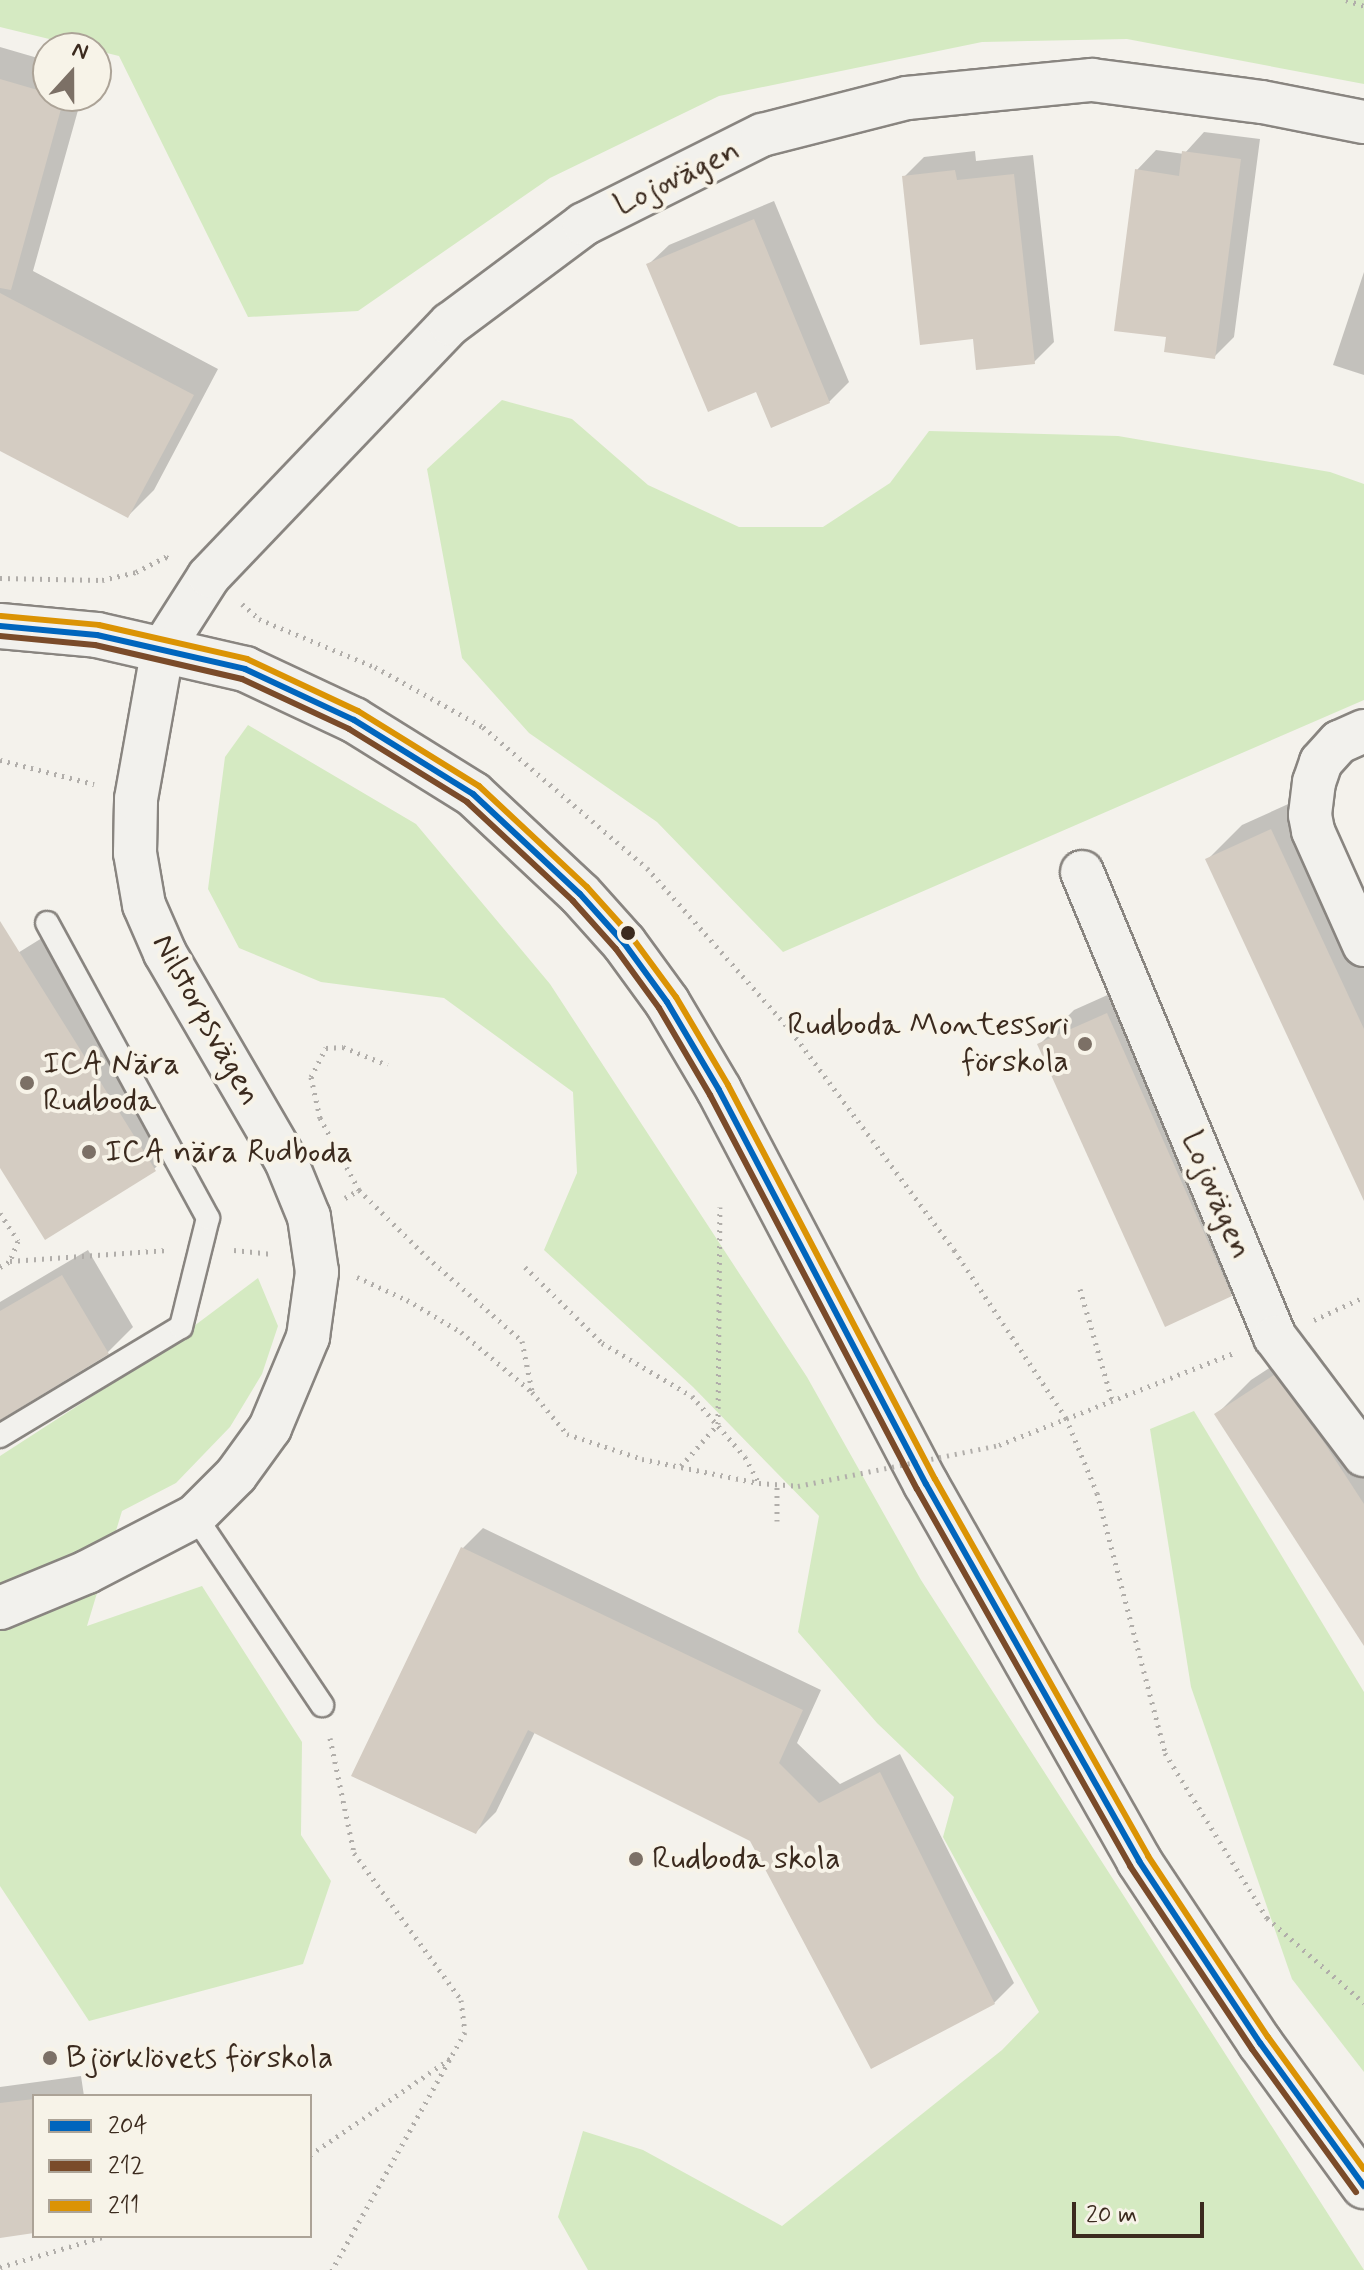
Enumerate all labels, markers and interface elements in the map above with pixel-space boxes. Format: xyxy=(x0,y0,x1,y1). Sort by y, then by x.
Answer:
north arrow xyxy=(32,32,112,112)
text: N xyxy=(68,36,92,67)
street label: Lojovägen xyxy=(608,131,746,225)
unlabelled marker xyxy=(620,925,636,941)
street label: Nilstorpsvägen xyxy=(143,928,269,1112)
place label: Rudboda Montessori förskola xyxy=(795,1007,1069,1082)
marker: Rudboda Montessori förskola xyxy=(1076,1035,1094,1053)
place label: ICA Nära Rudboda xyxy=(43,1046,179,1121)
marker: ICA Nära Rudboda xyxy=(18,1074,36,1092)
street label: Lojovägen xyxy=(1172,1125,1260,1265)
place label: ICA nära Rudboda xyxy=(105,1133,358,1171)
marker: ICA nära Rudboda xyxy=(80,1143,98,1161)
place label: Rudboda skola xyxy=(652,1840,841,1878)
marker: Rudboda skola xyxy=(627,1850,645,1868)
place label: Björklövets förskola xyxy=(66,2039,333,2077)
marker: Björklövets förskola xyxy=(41,2049,59,2067)
legend xyxy=(32,2094,312,2238)
text: 204 xyxy=(108,2111,148,2142)
text: 212 xyxy=(108,2151,144,2182)
scale bar xyxy=(1076,2186,1208,2236)
text: 211 xyxy=(108,2191,139,2222)
text: 20 m xyxy=(1086,2200,1137,2231)

